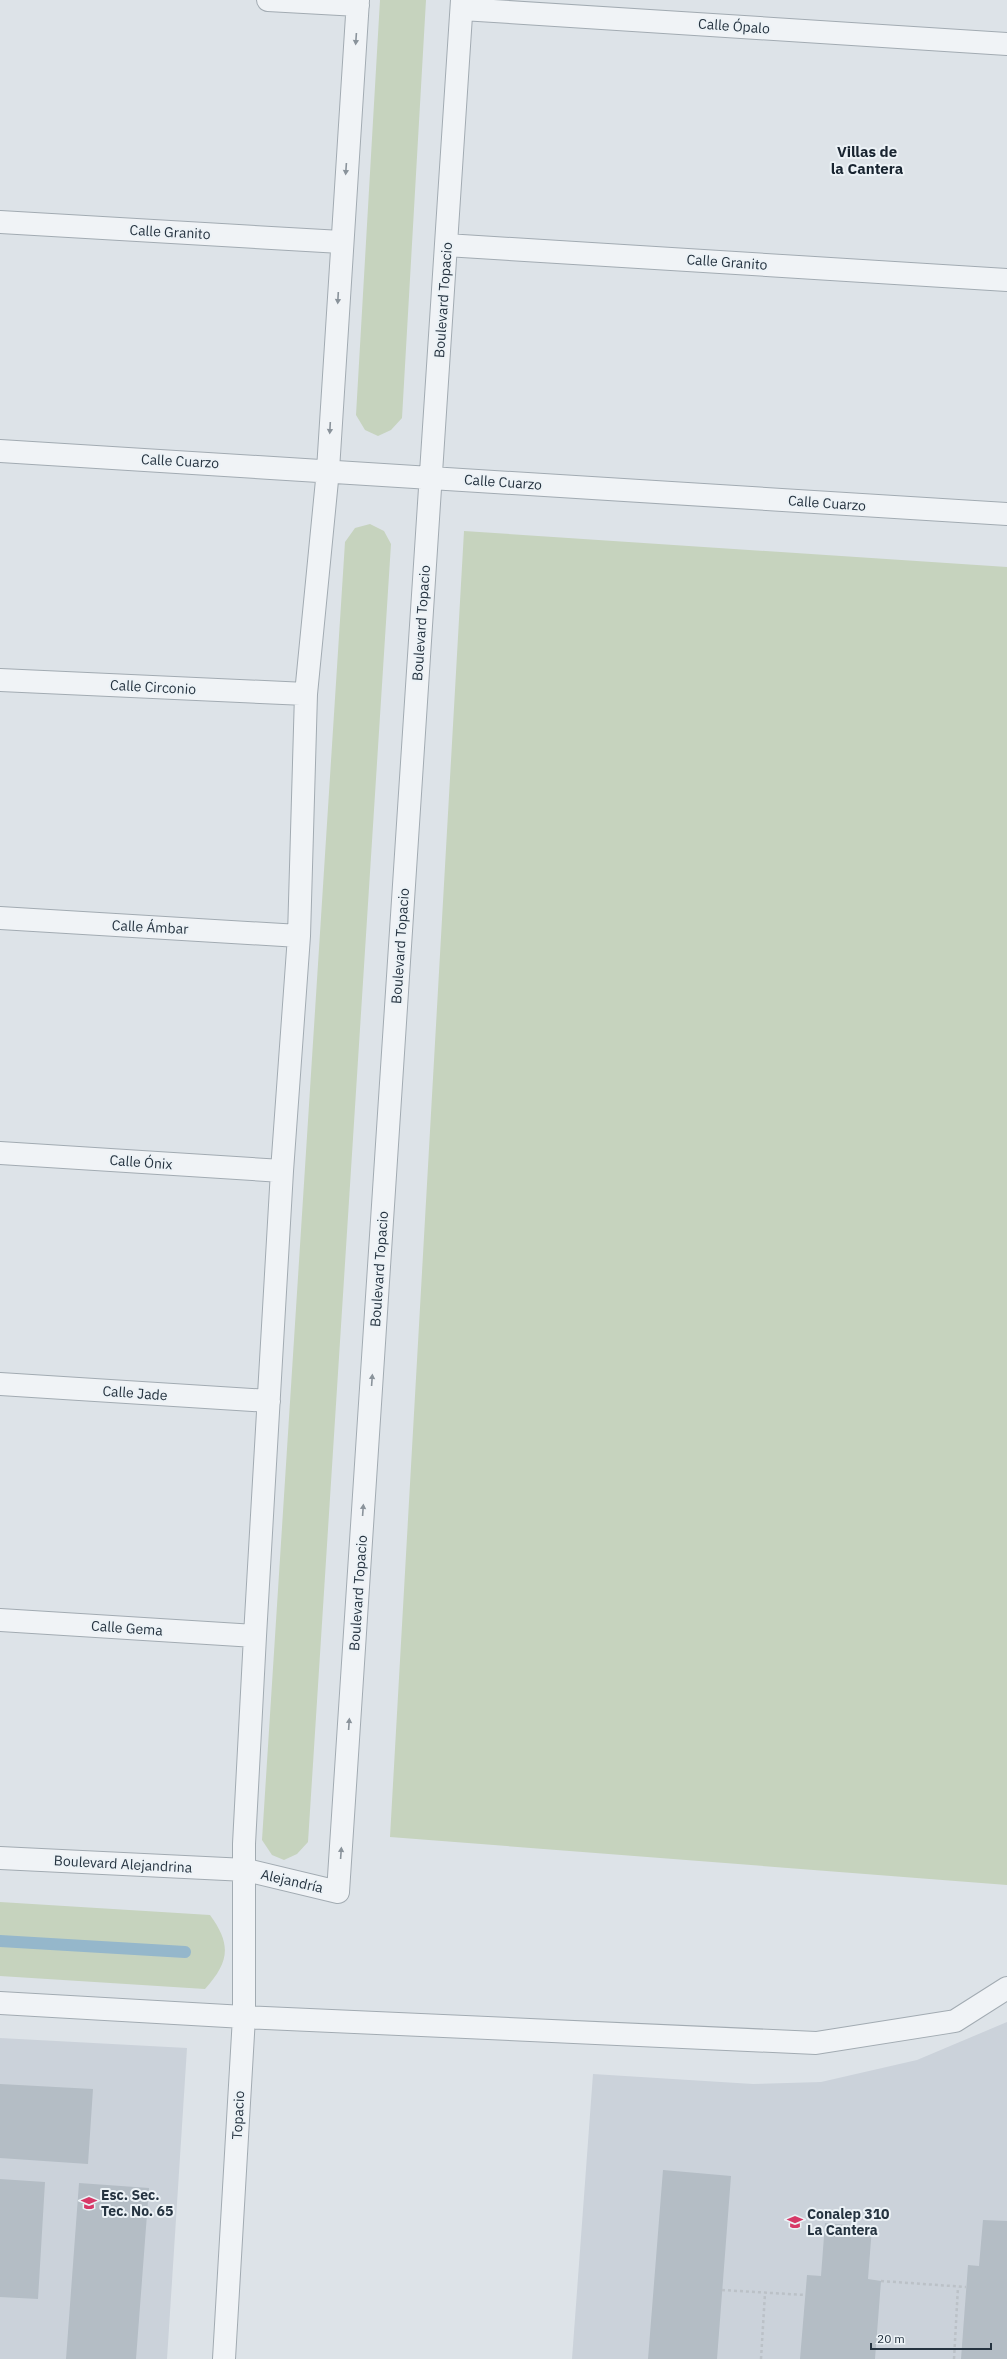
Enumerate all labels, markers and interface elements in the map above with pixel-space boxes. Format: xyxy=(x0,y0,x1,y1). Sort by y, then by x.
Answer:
street label: Calle Ópalo xyxy=(698,14,771,37)
one-way arrow xyxy=(352,33,359,45)
district label: Villas de la Cantera xyxy=(831,142,904,178)
one-way arrow xyxy=(343,163,350,175)
street label: Calle Granito xyxy=(129,221,211,243)
street label: Boulevard Topacio xyxy=(430,241,456,358)
street label: Calle Granito xyxy=(686,250,768,274)
one-way arrow xyxy=(334,292,341,304)
one-way arrow xyxy=(327,422,334,434)
street label: Calle Cuarzo xyxy=(140,450,220,472)
street label: Calle Cuarzo xyxy=(463,470,543,494)
street label: Calle Cuarzo xyxy=(787,491,867,515)
street label: Boulevard Topacio xyxy=(408,564,434,681)
street label: Calle Circonio xyxy=(110,676,197,698)
street label: Boulevard Topacio xyxy=(387,887,413,1004)
street label: Calle Ámbar xyxy=(111,915,189,938)
street label: Calle Ónix xyxy=(109,1150,173,1173)
street label: Boulevard Topacio xyxy=(366,1210,392,1327)
one-way arrow xyxy=(368,1374,375,1386)
street label: Calle Jade xyxy=(102,1382,168,1404)
one-way arrow xyxy=(360,1504,367,1516)
street label: Boulevard Topacio xyxy=(345,1534,371,1651)
street label: Calle Gema xyxy=(91,1617,164,1640)
one-way arrow xyxy=(346,1718,353,1730)
one-way arrow xyxy=(337,1847,344,1859)
street label: Boulevard Alejandrina xyxy=(53,1851,193,1877)
street label: Alejandría xyxy=(259,1865,326,1897)
street label: Topacio xyxy=(228,2090,248,2140)
place label: Esc. Sec. Tec. No. 65 xyxy=(101,2186,173,2220)
school or university icon: Esc. Sec. Tec. No. 65 xyxy=(80,2194,98,2212)
place label: Conalep 310 La Cantera xyxy=(807,2205,889,2239)
school or university icon: Conalep 310 La Cantera xyxy=(786,2213,804,2231)
scale bar xyxy=(871,2325,991,2351)
text: 20 m xyxy=(877,2331,905,2346)

